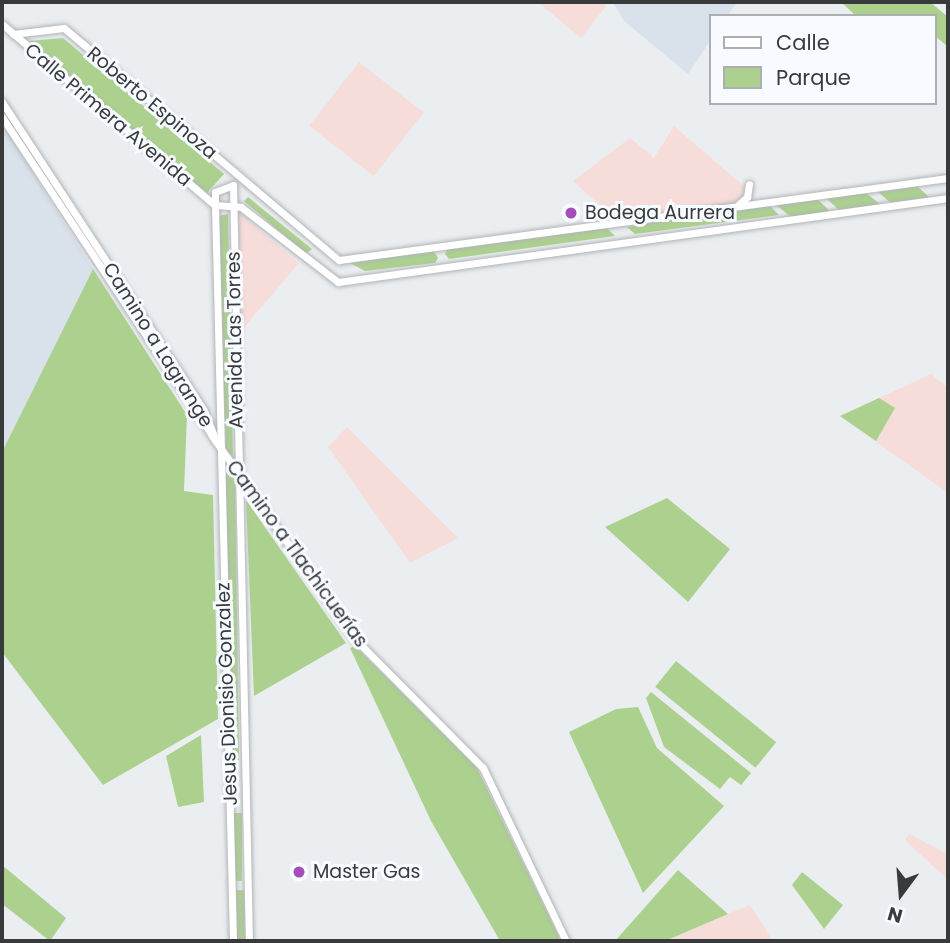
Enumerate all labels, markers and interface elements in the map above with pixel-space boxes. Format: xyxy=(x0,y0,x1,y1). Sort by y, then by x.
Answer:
legend xyxy=(708,14,936,105)
text: Calle xyxy=(776,28,830,57)
street label: Calle Primera Avenida xyxy=(20,39,196,191)
street label: Roberto Espinoza xyxy=(82,42,222,164)
text: Parque xyxy=(776,63,851,92)
place label: Bodega Aurrera xyxy=(585,202,735,224)
marker: Bodega Aurrera xyxy=(563,205,579,221)
street label: Avenida Las Torres xyxy=(222,251,248,429)
street label: Camino a Lagrange xyxy=(98,259,218,431)
street label: Camino a Tlachicuerías xyxy=(222,456,372,652)
street label: Jesus Dionisio Gonzalez xyxy=(212,582,242,806)
north arrow xyxy=(866,859,936,929)
place label: Master Gas xyxy=(313,861,421,883)
marker: Master Gas xyxy=(291,864,307,880)
text: N xyxy=(884,900,906,930)

